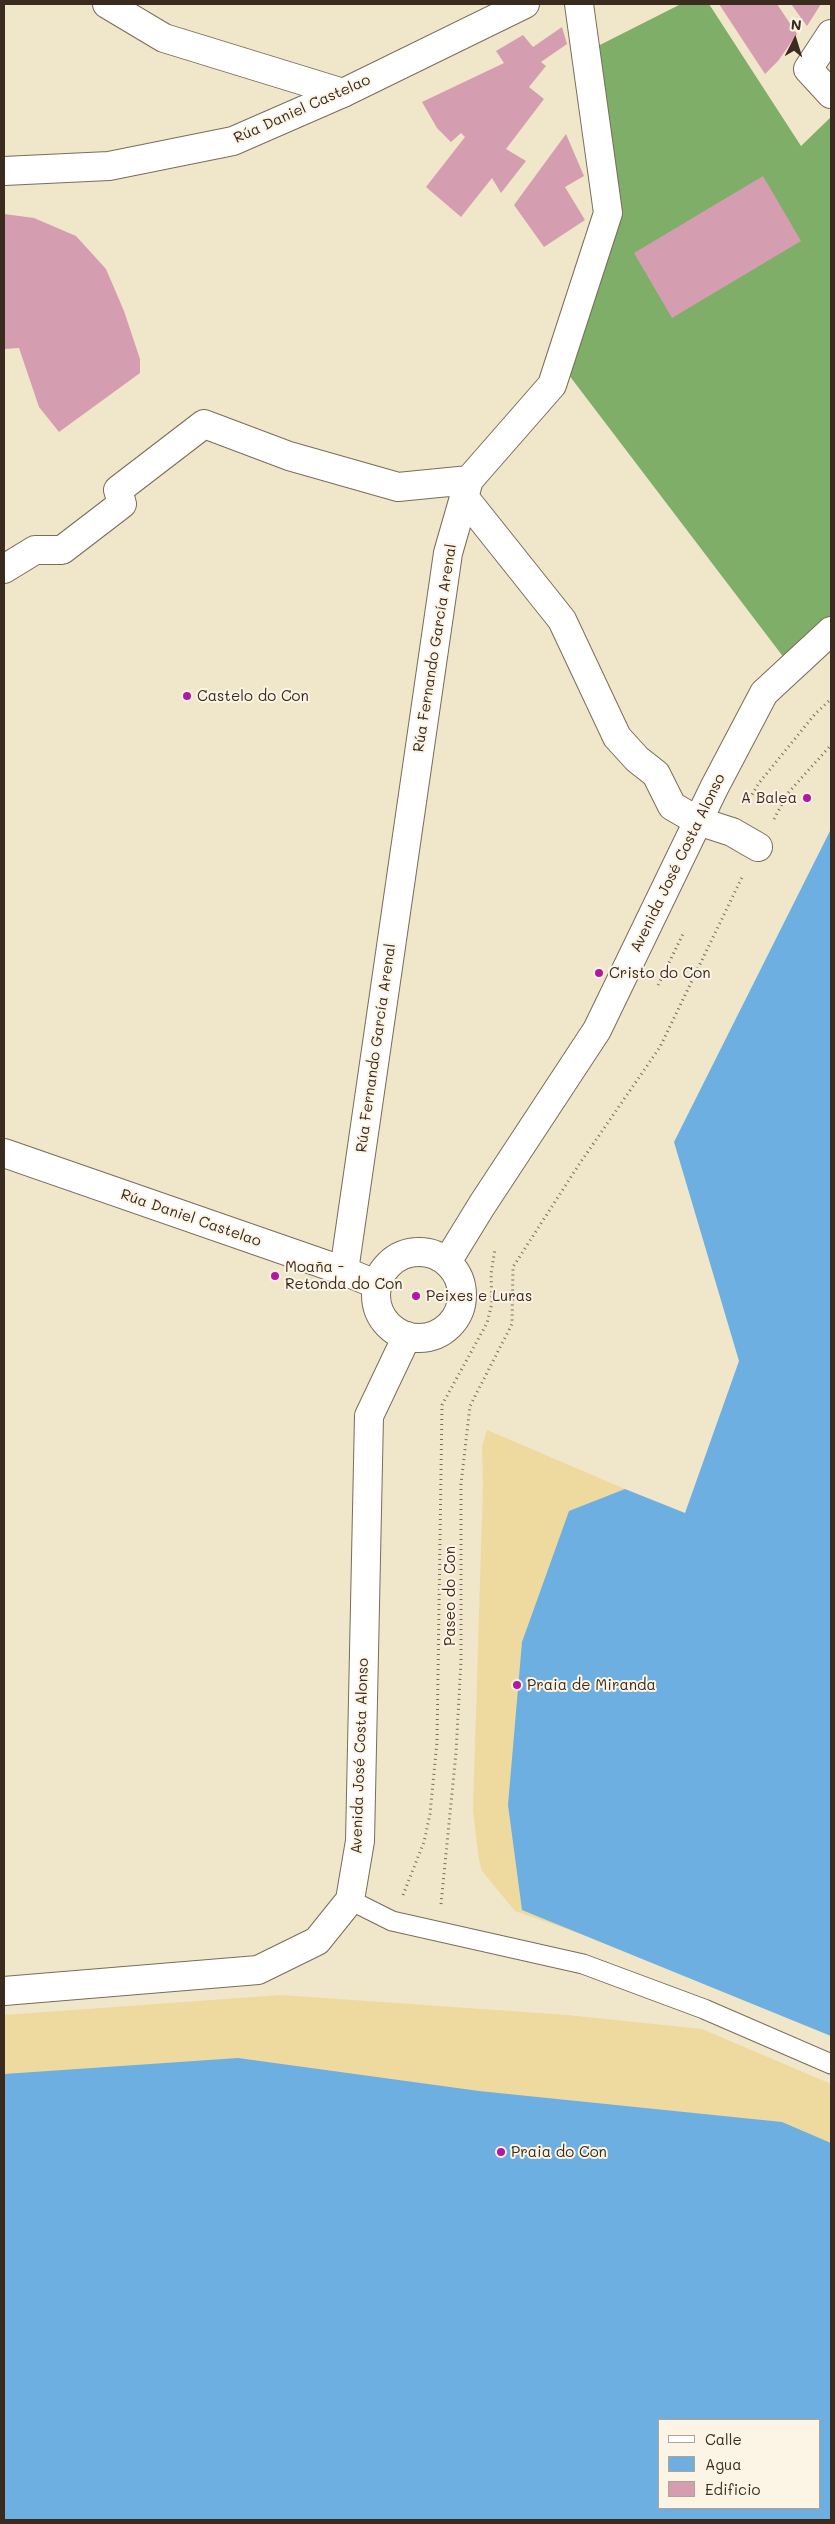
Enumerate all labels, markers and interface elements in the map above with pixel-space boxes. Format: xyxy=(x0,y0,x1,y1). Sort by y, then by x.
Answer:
north arrow xyxy=(770,15,820,65)
text: N xyxy=(790,15,802,34)
street label: Rúa Daniel Castelao xyxy=(231,71,373,147)
street label: Rúa Fernando García Arenal xyxy=(410,543,460,753)
place label: Castelo do Con xyxy=(197,687,309,705)
marker: Castelo do Con xyxy=(181,690,193,702)
street label: Avenida José Costa Alonso xyxy=(627,771,729,955)
place label: A Balea xyxy=(741,789,797,807)
marker: A Balea xyxy=(801,792,813,804)
street label: Rúa Fernando García Arenal xyxy=(352,942,400,1154)
place label: Cristo do Con xyxy=(609,964,711,982)
marker: Cristo do Con xyxy=(593,967,605,979)
street label: Rúa Daniel Castelao xyxy=(118,1185,264,1251)
place label: Moaña - Retonda do Con xyxy=(285,1258,402,1293)
marker: Moaña - Retonda do Con xyxy=(269,1270,281,1282)
place label: Peixes e Luras xyxy=(426,1287,532,1305)
marker: Peixes e Luras xyxy=(410,1290,422,1302)
street label: Paseo do Con xyxy=(441,1546,459,1646)
street label: Avenida José Costa Alonso xyxy=(348,1658,372,1854)
place label: Praia de Miranda xyxy=(527,1676,656,1694)
marker: Praia de Miranda xyxy=(511,1679,523,1691)
place label: Praia do Con xyxy=(511,2143,607,2161)
marker: Praia do Con xyxy=(495,2146,507,2158)
legend xyxy=(658,2419,820,2509)
text: Calle xyxy=(705,2429,742,2449)
text: Agua xyxy=(705,2454,742,2474)
text: Edificio xyxy=(705,2479,760,2499)

